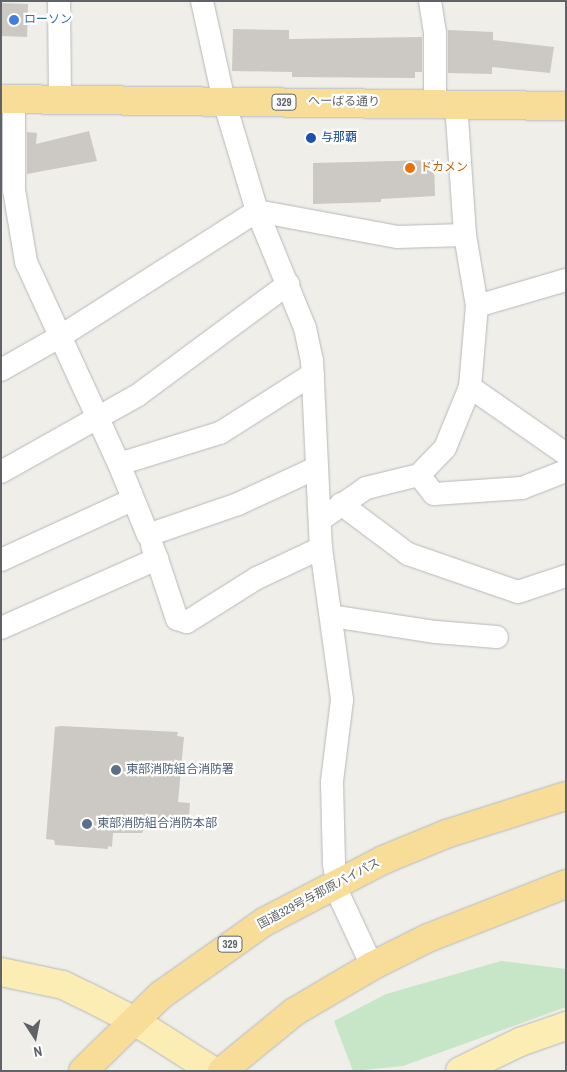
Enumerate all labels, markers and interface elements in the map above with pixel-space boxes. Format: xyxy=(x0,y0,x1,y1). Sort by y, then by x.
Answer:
place label: ローソン xyxy=(24,13,72,27)
marker: ローソン xyxy=(8,14,20,26)
road number: 329 xyxy=(270,94,298,110)
street label: へーばる通り xyxy=(308,94,380,110)
place label: 与那覇 xyxy=(321,131,357,145)
marker: 与那覇 xyxy=(305,132,317,144)
place label: ドカメン xyxy=(420,161,468,175)
marker: ドカメン xyxy=(404,162,416,174)
place label: 東部消防組合消防署 xyxy=(126,763,234,777)
marker: 東部消防組合消防署 xyxy=(110,764,122,776)
place label: 東部消防組合消防本部 xyxy=(97,817,217,831)
marker: 東部消防組合消防本部 xyxy=(81,818,93,830)
street label: 国道329号与那原バイパス xyxy=(255,856,383,932)
road number: 329 xyxy=(216,936,244,952)
north arrow xyxy=(10,1012,60,1062)
text: N xyxy=(32,1042,44,1061)

